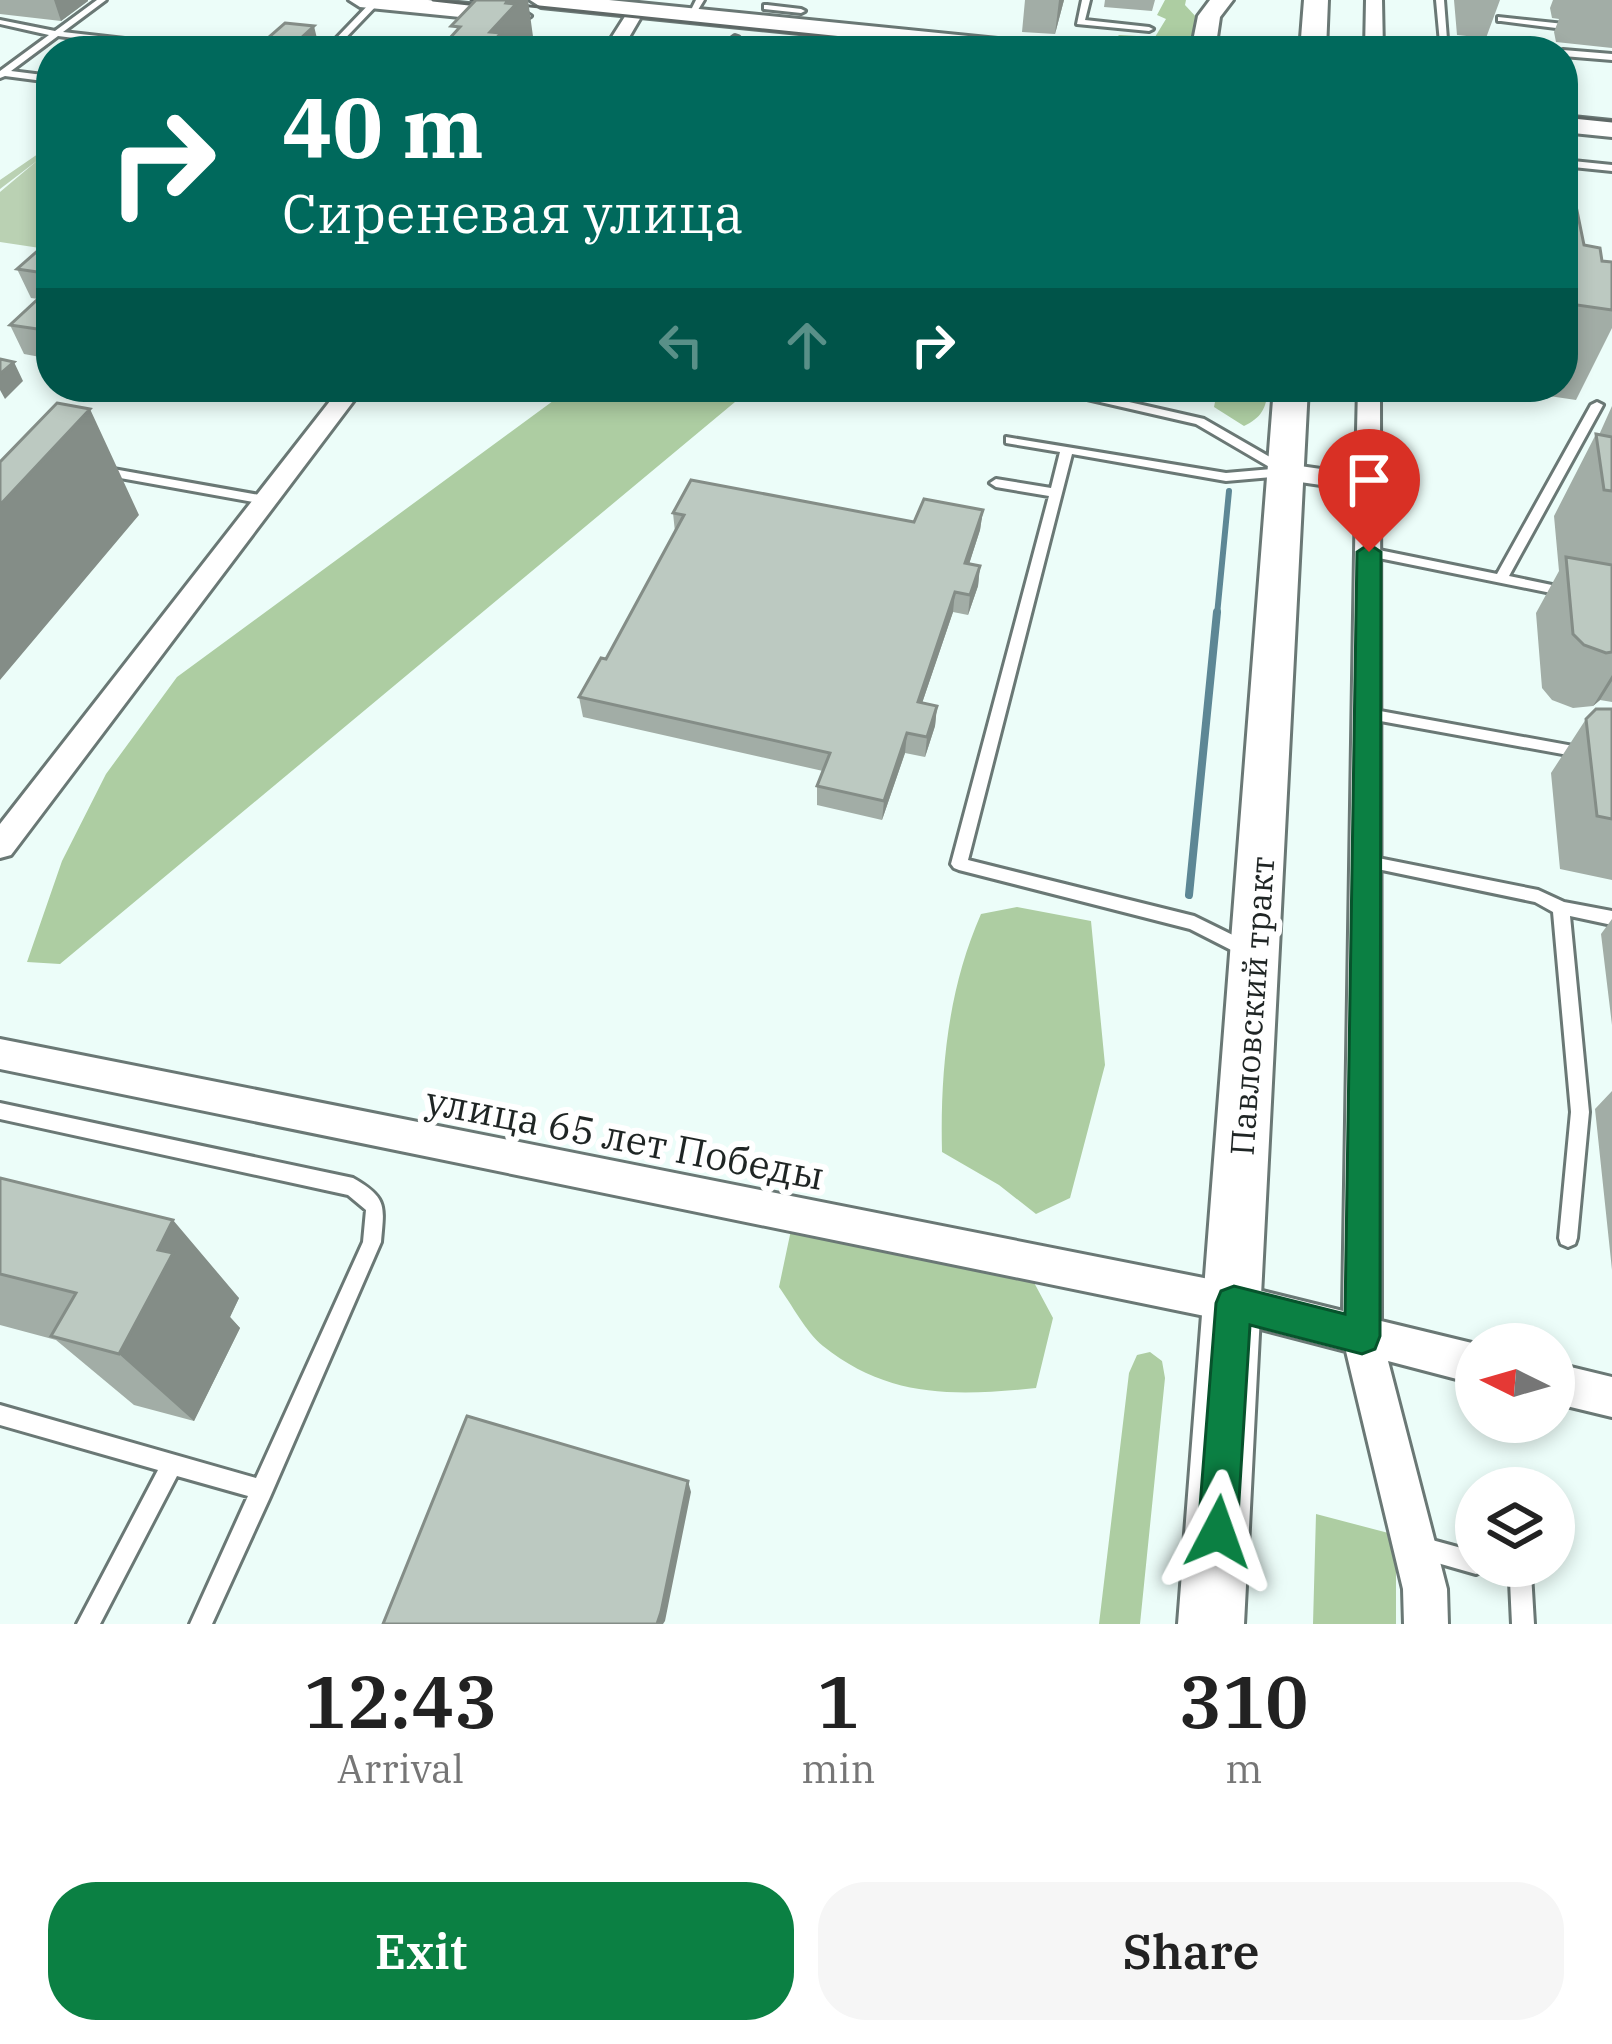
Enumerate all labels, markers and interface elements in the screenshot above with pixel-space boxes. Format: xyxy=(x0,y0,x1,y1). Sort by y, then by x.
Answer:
text: 40 m xyxy=(282,72,484,181)
icon: right xyxy=(84,84,240,240)
text: Сиреневая улица xyxy=(282,178,743,248)
icon: left xyxy=(648,312,714,378)
icon: ahead xyxy=(774,312,840,378)
icon: right xyxy=(900,312,966,378)
pin xyxy=(1318,429,1420,552)
icon: arrive xyxy=(1336,447,1402,513)
street label: Павловский тракт xyxy=(1220,855,1283,1157)
street label: улица 65 лет Победы xyxy=(422,1074,829,1201)
north arrow xyxy=(1455,1323,1575,1443)
map controls xyxy=(1455,1323,1575,1587)
button: layers xyxy=(1455,1467,1575,1587)
position arrow xyxy=(1155,1469,1281,1595)
text: 12:43 xyxy=(303,1654,498,1748)
text: 1 xyxy=(817,1654,860,1748)
text: 310 xyxy=(1179,1654,1309,1748)
text: Arrival xyxy=(337,1743,464,1794)
text: min xyxy=(801,1743,876,1794)
text: m xyxy=(1225,1743,1262,1794)
button: Exit xyxy=(48,1882,794,2020)
button: Share xyxy=(818,1882,1564,2020)

